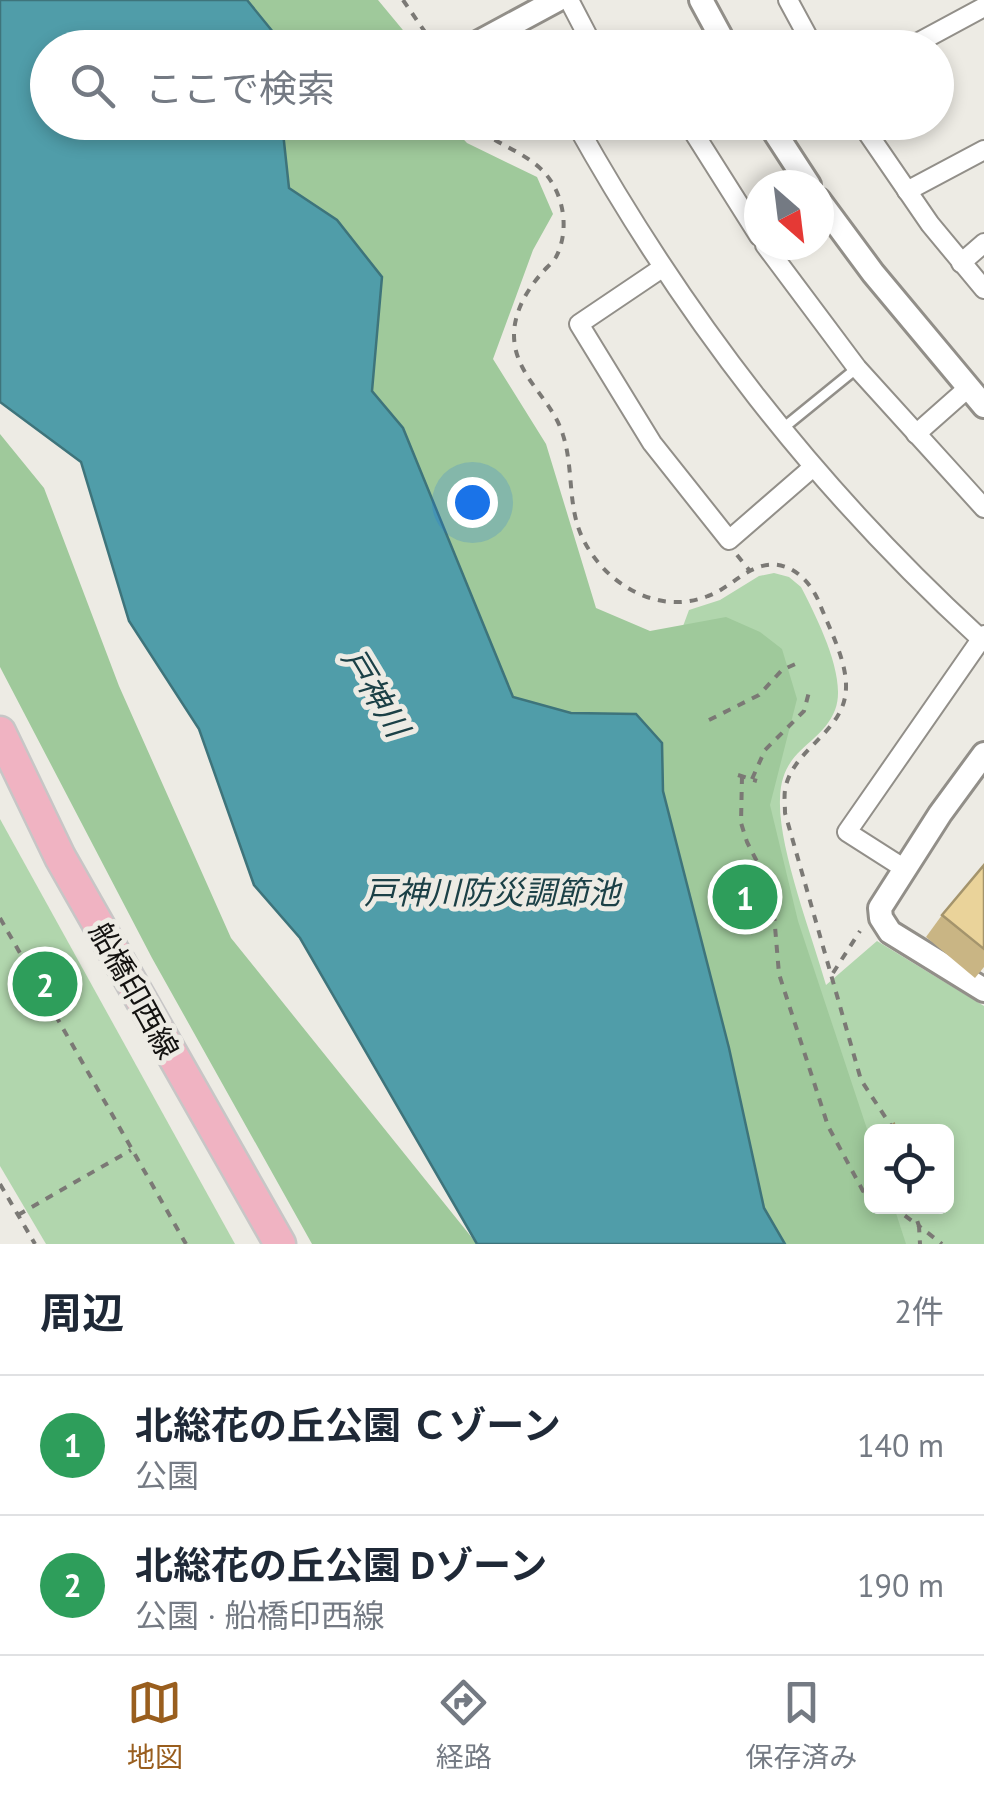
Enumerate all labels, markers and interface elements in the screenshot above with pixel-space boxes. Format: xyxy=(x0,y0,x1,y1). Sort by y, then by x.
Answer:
search box xyxy=(30,30,954,140)
icon: search xyxy=(65,58,120,113)
text: ここで検索 xyxy=(145,63,335,112)
north arrow xyxy=(744,170,834,260)
your location xyxy=(447,477,498,528)
water label: 戸神川 xyxy=(333,640,420,747)
pin: 1 xyxy=(712,860,778,934)
water label: 戸神川防災調節池 xyxy=(364,871,623,913)
street label: 船橋印西線 xyxy=(82,915,188,1065)
pin: 2 xyxy=(12,946,78,1022)
map controls xyxy=(864,1124,954,1214)
button: locate xyxy=(864,1124,954,1214)
text: 周辺 xyxy=(40,1285,124,1340)
text: 2件 xyxy=(895,1290,944,1332)
text: 北総花の丘公園 Ｃゾーン xyxy=(135,1400,561,1449)
text: 1 xyxy=(63,1424,82,1466)
text: 140 m xyxy=(857,1424,944,1466)
text: 公園 xyxy=(135,1454,199,1496)
text: 北総花の丘公園 Dゾーン xyxy=(135,1540,547,1589)
text: 2 xyxy=(63,1564,82,1606)
text: 190 m xyxy=(857,1564,944,1606)
text: 公園 · 船橋印西線 xyxy=(135,1594,385,1636)
tab: 地図 xyxy=(127,1675,183,1775)
tab: 経路 xyxy=(436,1675,492,1775)
tab: 保存済み xyxy=(745,1675,857,1775)

